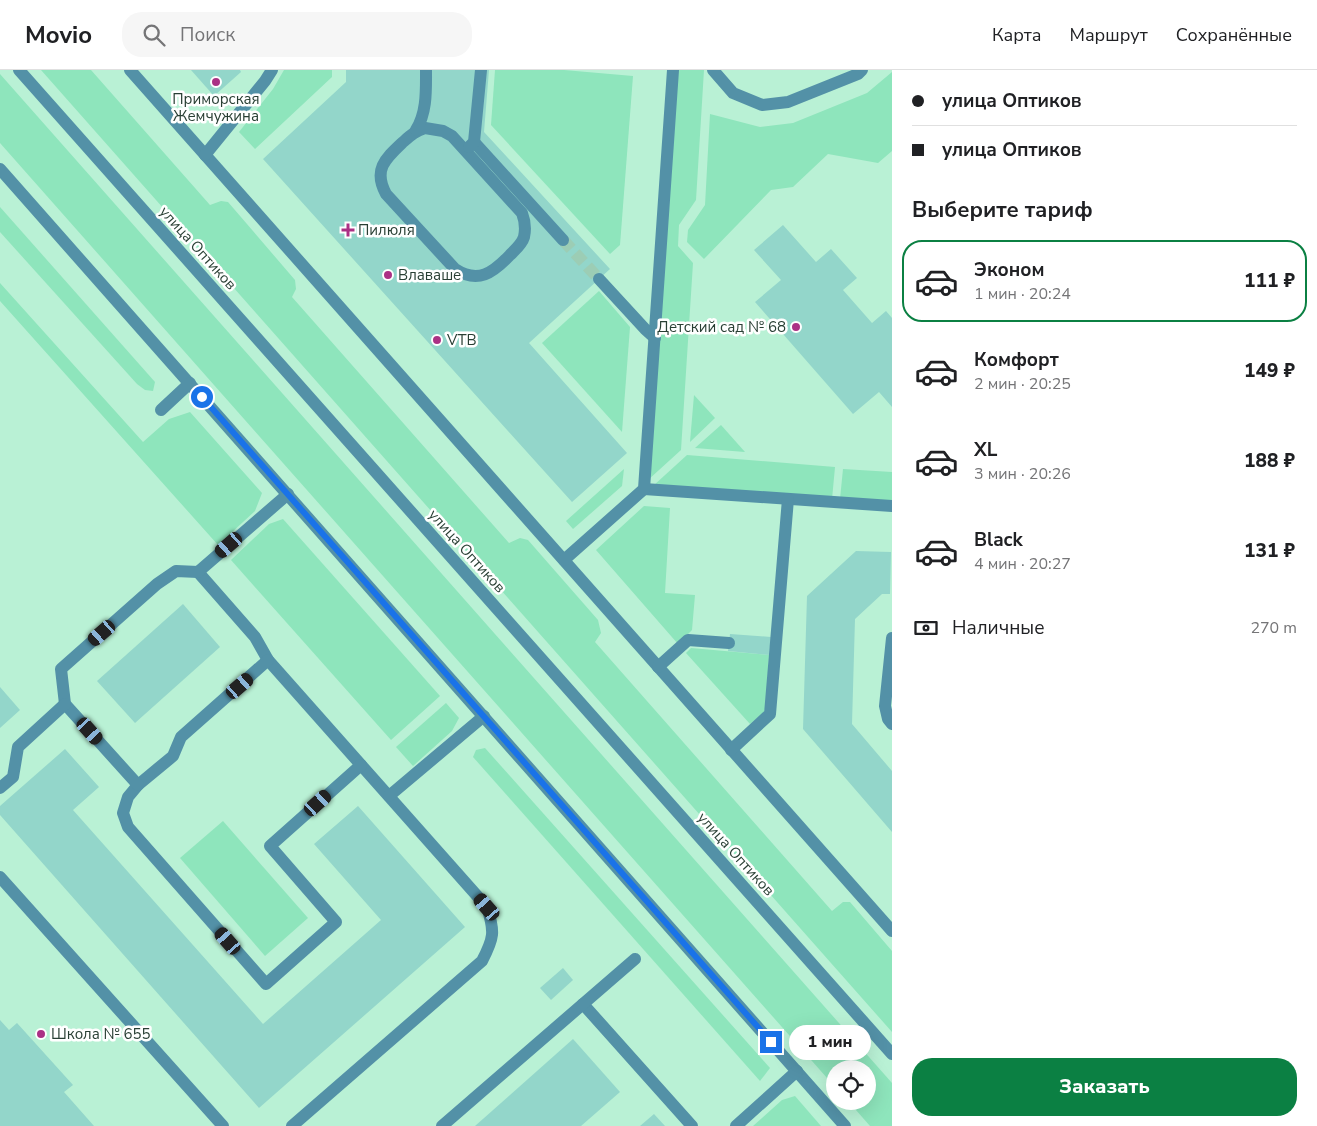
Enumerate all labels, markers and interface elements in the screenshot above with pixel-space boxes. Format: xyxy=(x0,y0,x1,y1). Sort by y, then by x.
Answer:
search box xyxy=(122,12,472,57)
text: Movio xyxy=(25,19,92,51)
icon: search xyxy=(140,21,168,49)
text: Поиск xyxy=(180,22,235,48)
text: Карта xyxy=(992,23,1042,47)
text: Маршрут xyxy=(1070,23,1148,47)
text: Сохранённые xyxy=(1176,23,1292,47)
marker: Приморская Жемчужина xyxy=(210,76,222,88)
text: улица Оптиков xyxy=(942,88,1082,114)
place label: Приморская Жемчужина xyxy=(172,89,260,126)
text: улица Оптиков xyxy=(942,137,1082,163)
text: Выберите тариф xyxy=(912,195,1093,225)
street label: улица Оптиков xyxy=(155,202,241,294)
place label: Пилюля xyxy=(358,220,415,240)
marker: Пилюля xyxy=(342,224,354,236)
text: Эконом xyxy=(974,257,1045,283)
icon: car xyxy=(914,259,959,304)
place label: Влаваше xyxy=(398,265,461,285)
text: 111 ₽ xyxy=(1244,268,1295,294)
marker: Влаваше xyxy=(382,269,394,281)
text: 1 мин · 20:24 xyxy=(974,283,1071,305)
place label: Детский сад № 68 xyxy=(657,317,786,337)
marker: Детский сад № 68 xyxy=(790,321,802,333)
place label: VTB xyxy=(446,330,477,350)
marker: VTB xyxy=(431,334,443,346)
text: Комфорт xyxy=(974,347,1059,373)
icon: car xyxy=(914,349,959,394)
text: 149 ₽ xyxy=(1244,358,1295,384)
text: 2 мин · 20:25 xyxy=(974,373,1071,395)
route start xyxy=(191,386,213,408)
text: XL xyxy=(974,437,997,463)
icon: car xyxy=(914,439,959,484)
text: 188 ₽ xyxy=(1244,448,1295,474)
text: 3 мин · 20:26 xyxy=(974,463,1071,485)
street label: улица Оптиков xyxy=(424,505,510,597)
text: Black xyxy=(974,527,1023,553)
car xyxy=(212,529,245,561)
icon: car xyxy=(914,529,959,574)
text: 131 ₽ xyxy=(1244,538,1295,564)
text: 4 мин · 20:27 xyxy=(974,553,1071,575)
icon: cash xyxy=(912,614,940,642)
text: Наличные xyxy=(952,615,1045,641)
car xyxy=(85,617,118,649)
text: 270 m xyxy=(1250,617,1297,639)
car xyxy=(223,670,256,702)
car xyxy=(74,715,105,747)
car xyxy=(301,787,334,819)
street label: улица Оптиков xyxy=(693,808,779,900)
car xyxy=(471,891,502,923)
car xyxy=(212,925,243,957)
place label: Школа № 655 xyxy=(51,1024,151,1044)
callout: 1 мин xyxy=(788,1024,871,1060)
marker: Школа № 655 xyxy=(35,1028,47,1040)
route end xyxy=(760,1031,782,1053)
text: 1 мин xyxy=(807,1031,853,1053)
button: Заказать xyxy=(912,1058,1297,1116)
map controls xyxy=(826,1060,876,1110)
button: locate xyxy=(826,1060,876,1110)

